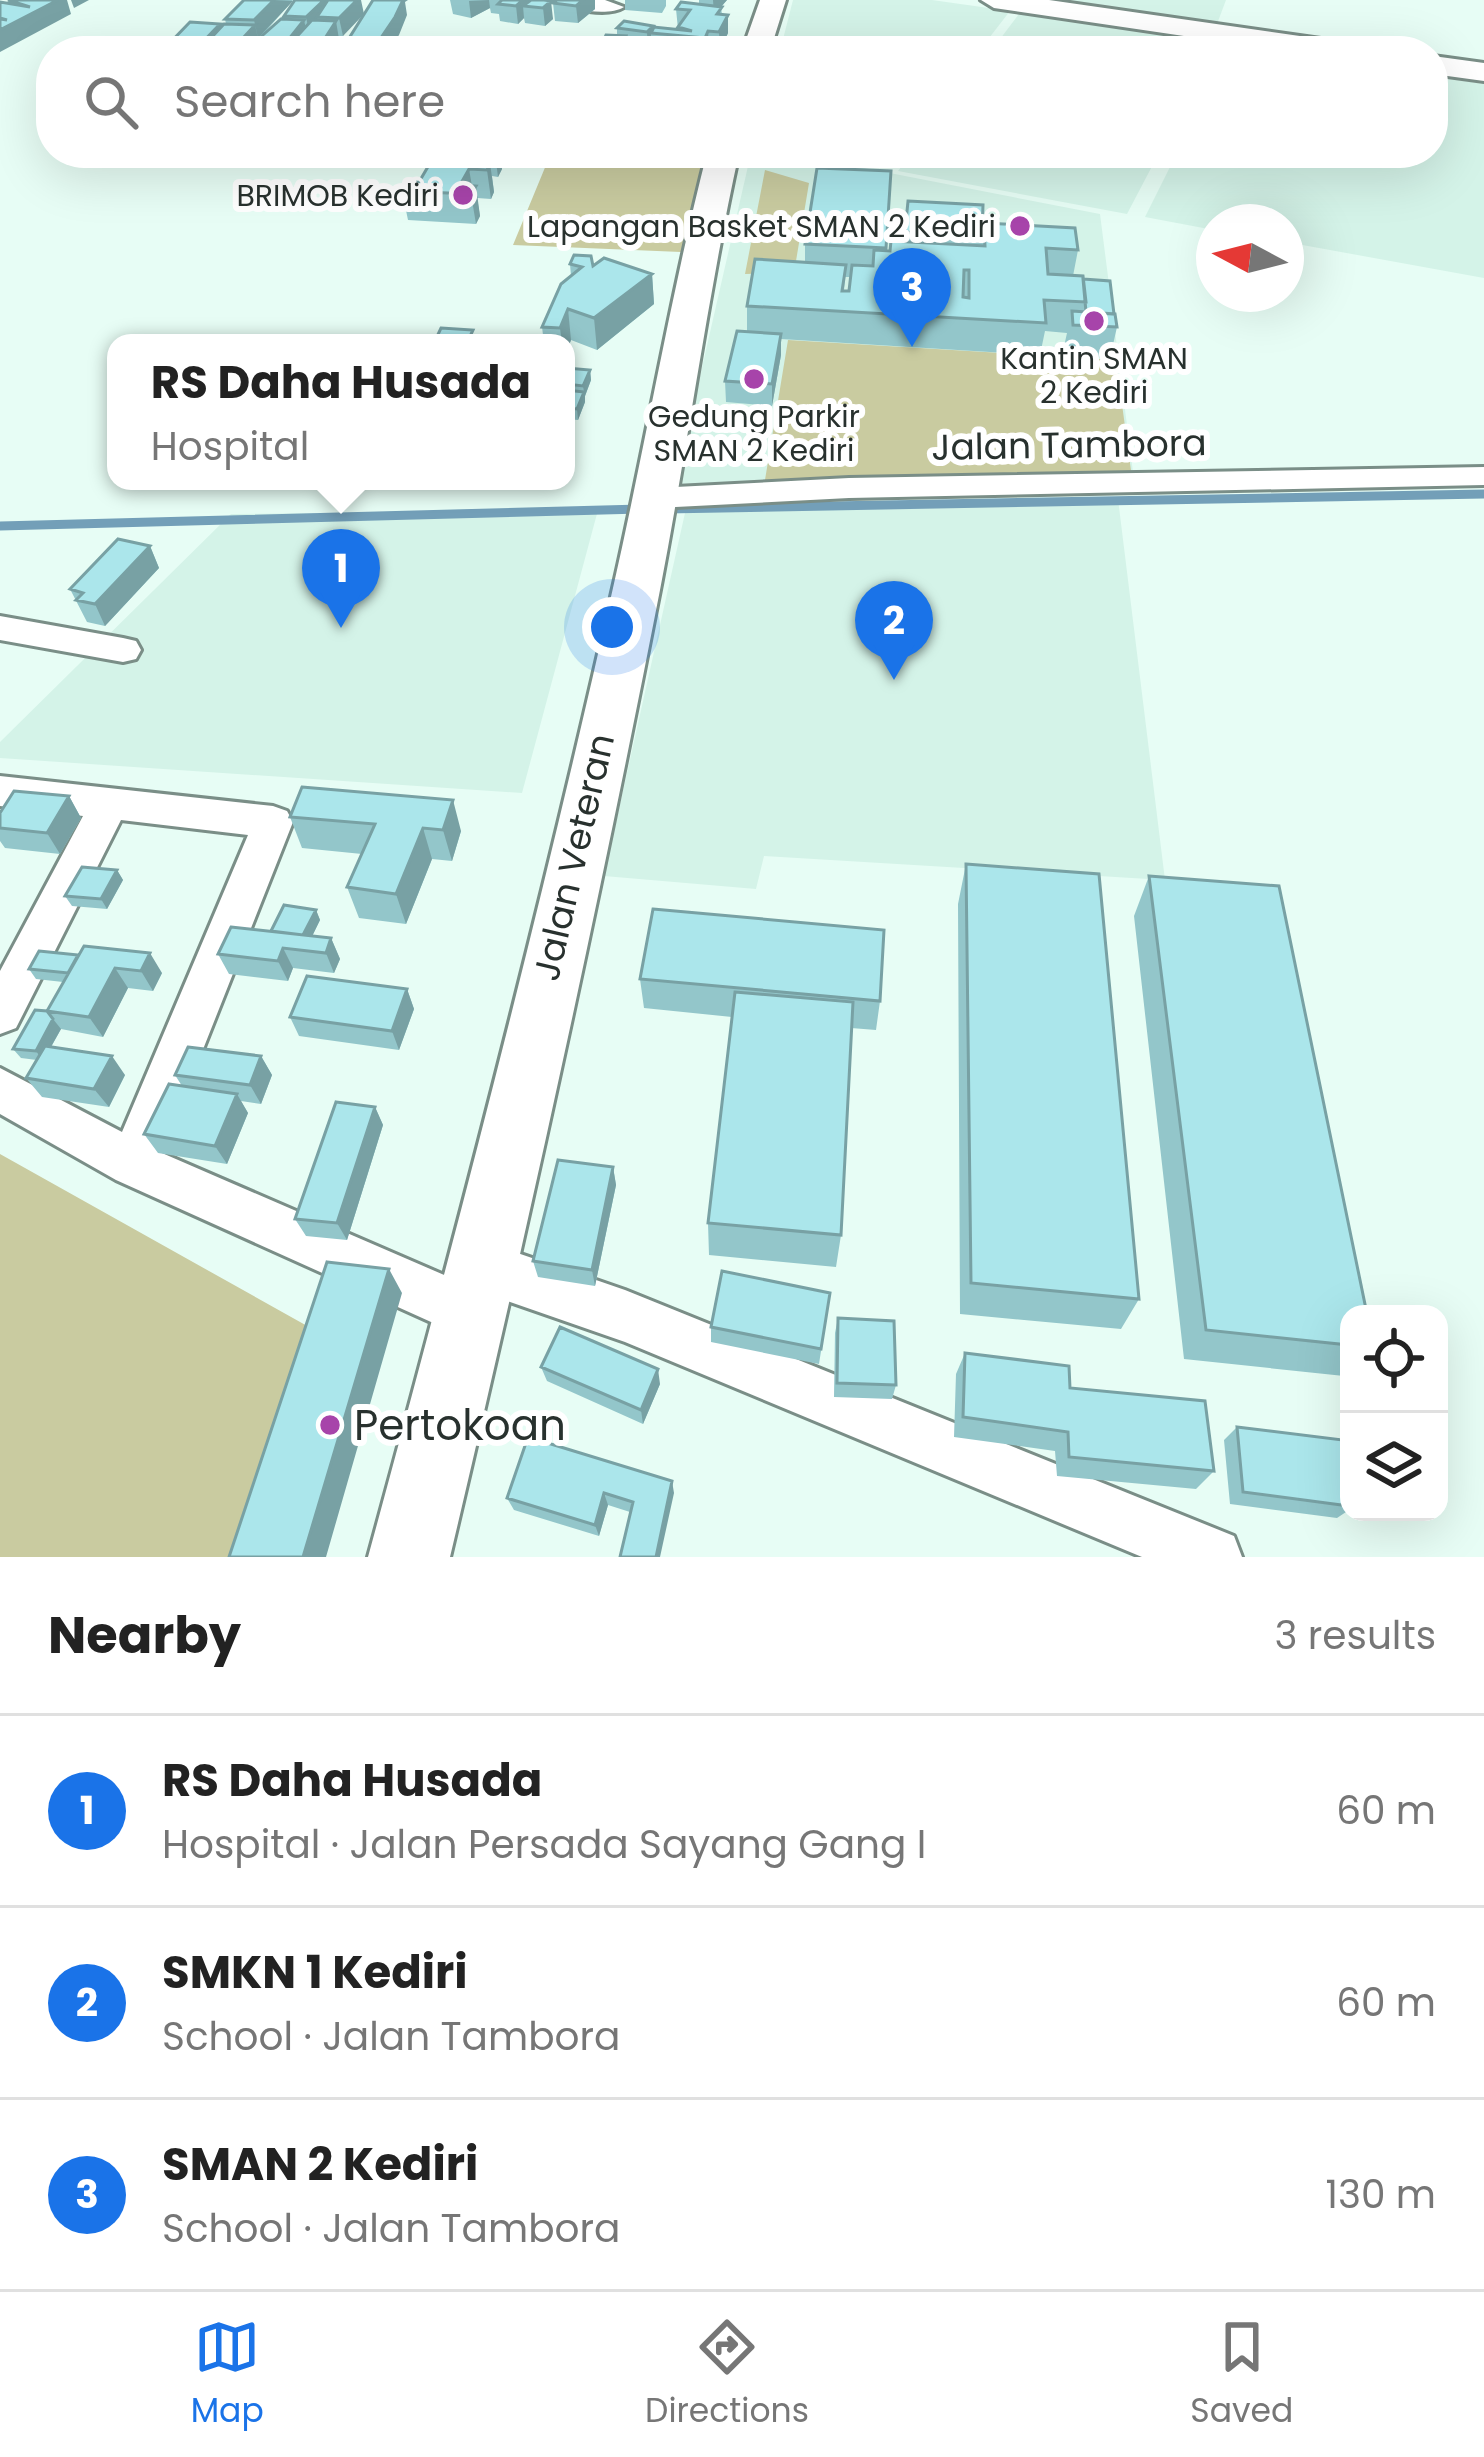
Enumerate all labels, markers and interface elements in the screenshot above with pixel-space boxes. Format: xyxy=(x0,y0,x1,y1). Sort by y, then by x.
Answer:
search box xyxy=(36,36,1448,168)
icon: search xyxy=(78,69,144,135)
text: Search here xyxy=(174,70,445,133)
place label: BRIMOB Kediri xyxy=(236,174,439,217)
marker: BRIMOB Kediri xyxy=(450,182,476,208)
north arrow xyxy=(1196,204,1304,312)
place label: Lapangan Basket SMAN 2 Kediri xyxy=(527,205,996,248)
marker: Lapangan Basket SMAN 2 Kediri xyxy=(1007,213,1033,239)
pin: 3 xyxy=(873,248,951,347)
marker: Kantin SMAN 2 Kediri xyxy=(1081,308,1107,334)
popup xyxy=(107,334,575,490)
place label: Kantin SMAN 2 Kediri xyxy=(1000,337,1188,414)
text: RS Daha Husada xyxy=(151,351,531,414)
marker: Gedung Parkir SMAN 2 Kediri xyxy=(741,366,767,392)
place label: Gedung Parkir SMAN 2 Kediri xyxy=(648,395,860,472)
street label: Jalan Tambora xyxy=(931,417,1207,473)
text: Hospital xyxy=(151,419,309,474)
pin: 1 xyxy=(302,529,380,628)
pin: 2 xyxy=(855,581,933,680)
your location xyxy=(582,597,642,657)
street label: Jalan Veteran xyxy=(521,728,627,986)
map controls xyxy=(1340,1305,1448,1521)
button: locate xyxy=(1340,1305,1448,1413)
place label: Pertokoan xyxy=(354,1396,566,1455)
marker: Pertokoan xyxy=(317,1412,343,1438)
button: layers xyxy=(1340,1413,1448,1521)
text: Nearby xyxy=(48,1599,241,1671)
text: 3 results xyxy=(1274,1608,1436,1663)
text: RS Daha Husada xyxy=(162,1749,542,1812)
text: 1 xyxy=(80,1783,94,1838)
text: 60 m xyxy=(1336,1783,1436,1838)
text: Hospital · Jalan Persada Sayang Gang I xyxy=(162,1817,926,1872)
text: SMKN 1 Kediri xyxy=(162,1941,468,2004)
text: 2 xyxy=(76,1975,98,2030)
text: 60 m xyxy=(1336,1975,1436,2030)
text: School · Jalan Tambora xyxy=(162,2009,620,2064)
text: SMAN 2 Kediri xyxy=(162,2133,478,2196)
text: 3 xyxy=(75,2167,99,2222)
text: 130 m xyxy=(1325,2167,1436,2222)
text: School · Jalan Tambora xyxy=(162,2201,620,2256)
tab: Map xyxy=(191,2314,264,2436)
tab: Directions xyxy=(645,2314,809,2436)
tab: Saved xyxy=(1190,2314,1293,2436)

